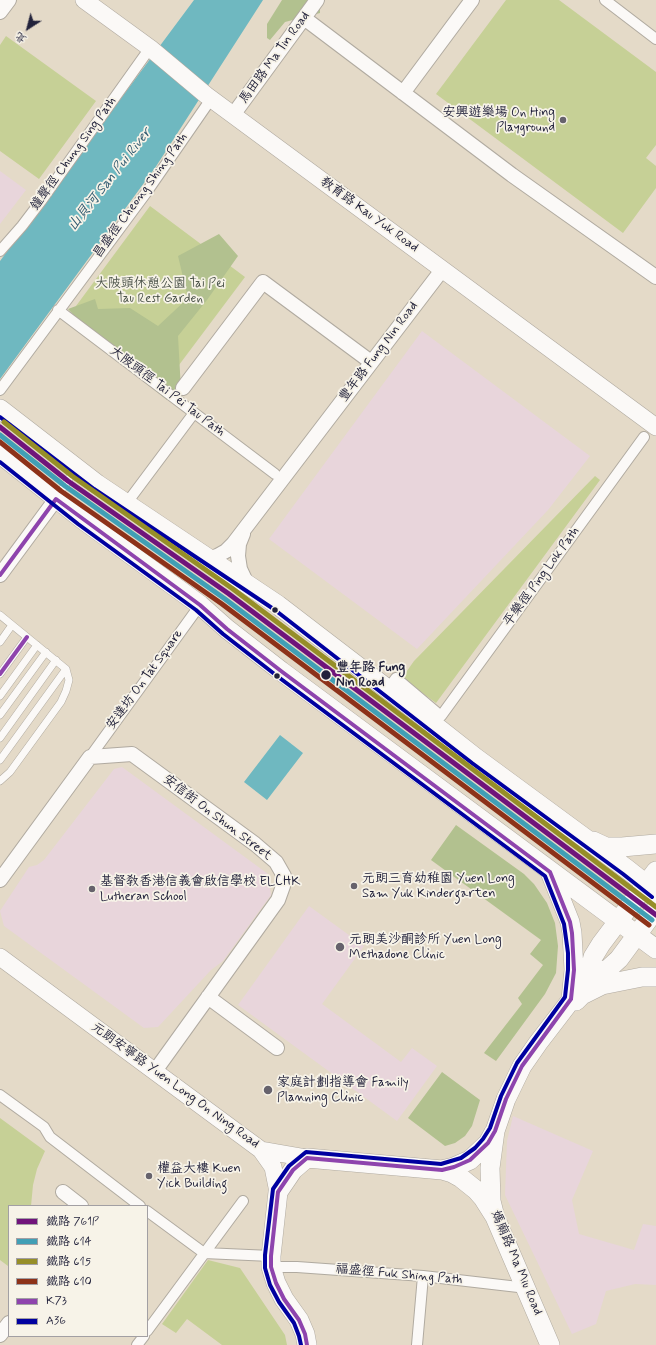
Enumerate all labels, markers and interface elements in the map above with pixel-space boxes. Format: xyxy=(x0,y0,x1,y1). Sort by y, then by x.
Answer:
north arrow xyxy=(8,8,48,48)
street label: 馬田路 Ma Tin Road xyxy=(236,9,314,107)
text: 北 xyxy=(12,29,30,47)
street label: 鐘聲徑 Chung Sing Path xyxy=(28,94,120,214)
place label: 安興遊樂場 On Hing Playground xyxy=(443,105,555,136)
marker: 安興遊樂場 On Hing Playground xyxy=(558,115,568,125)
water label: 山貝河 San Pui River xyxy=(65,125,155,235)
street label: 昌盛徑 Cheong Shing Path xyxy=(90,130,192,262)
street label: 教育路 Kau Yuk Road xyxy=(317,174,421,256)
park label: 大陂頭休憩公園 Tai Pei Tau Rest Garden xyxy=(95,276,225,307)
street label: 豐年路 Fung Nin Road xyxy=(336,299,422,405)
street label: 大陂頭徑 Tai Pei Tau Path xyxy=(106,344,228,440)
street label: 平樂徑 Ping Lok Path xyxy=(501,524,583,630)
unlabelled marker xyxy=(270,605,280,615)
street label: 安達坊 On Tat Square xyxy=(103,627,187,733)
place label: 豐年路 Fung Nin Road xyxy=(336,660,405,691)
marker: 豐年路 Fung Nin Road xyxy=(319,668,333,682)
unlabelled marker xyxy=(272,671,282,681)
street label: 安信街 On Shun Street xyxy=(159,772,275,864)
place label: 元朗三育幼稚園 Yuen Long Sam Yuk Kindergarten xyxy=(362,871,515,902)
place label: 基督教香港信義會啟信學校 ELCHK Lutheran School xyxy=(100,874,300,905)
marker: 元朗三育幼稚園 Yuen Long Sam Yuk Kindergarten xyxy=(349,881,359,891)
marker: 基督教香港信義會啟信學校 ELCHK Lutheran School xyxy=(87,884,97,894)
place label: 元朗美沙酮診所 Yuen Long Methadone Clinic xyxy=(349,932,502,963)
marker: 元朗美沙酮診所 Yuen Long Methadone Clinic xyxy=(334,941,346,953)
street label: 元朗安寧路 Yuen Long On Ning Road xyxy=(88,1020,262,1152)
place label: 家庭計劃指導會 Family Planning Clinic xyxy=(277,1075,409,1106)
marker: 家庭計劃指導會 Family Planning Clinic xyxy=(262,1084,274,1096)
place label: 權益大樓 Kuen Yick Building xyxy=(157,1161,241,1192)
marker: 權益大樓 Kuen Yick Building xyxy=(144,1171,154,1181)
legend xyxy=(8,1205,148,1337)
street label: 媽廟路 Ma Miu Road xyxy=(487,1208,545,1318)
text: 鐵路 761P xyxy=(46,1214,99,1230)
text: 鐵路 614 xyxy=(46,1234,92,1250)
text: 鐵路 615 xyxy=(46,1254,91,1270)
street label: 福盛徑 Fuk Shing Path xyxy=(335,1262,463,1288)
text: 鐵路 610 xyxy=(46,1274,92,1290)
text: K73 xyxy=(46,1293,67,1309)
text: A36 xyxy=(46,1313,66,1329)

